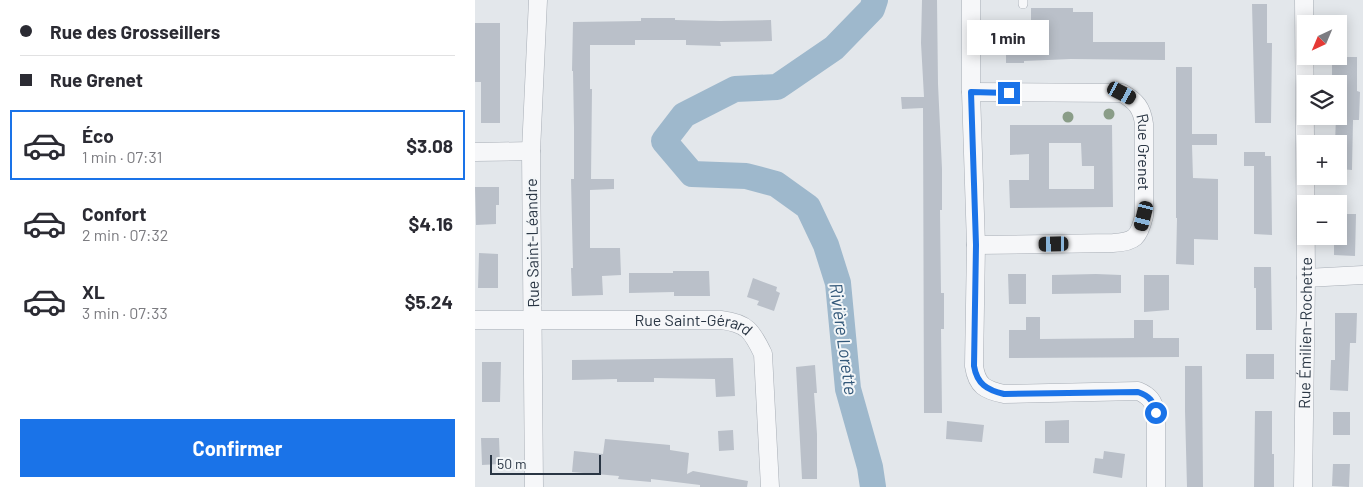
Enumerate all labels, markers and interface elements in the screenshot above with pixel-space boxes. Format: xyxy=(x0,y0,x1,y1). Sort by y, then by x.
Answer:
north arrow xyxy=(1297,15,1347,65)
map controls xyxy=(1297,15,1347,245)
text: Rue des Grosseillers xyxy=(50,20,220,43)
callout: 1 min xyxy=(968,21,1050,56)
text: 1 min xyxy=(990,28,1026,47)
text: Rue Grenet xyxy=(50,68,143,91)
button: layers xyxy=(1297,75,1347,125)
car xyxy=(1105,79,1138,107)
route end xyxy=(998,82,1020,104)
street label: Rue Grenet xyxy=(1133,112,1154,191)
icon: car xyxy=(22,123,67,168)
text: Éco xyxy=(82,124,114,147)
text: $3.08 xyxy=(406,134,453,157)
button: + xyxy=(1297,135,1347,185)
text: 1 min · 07:31 xyxy=(82,147,162,166)
street label: Rue Saint-Léandre xyxy=(521,178,542,308)
button: − xyxy=(1297,195,1347,245)
car xyxy=(1133,200,1154,232)
icon: car xyxy=(22,201,67,246)
text: Confort xyxy=(82,202,146,225)
text: $4.16 xyxy=(409,212,453,235)
text: 2 min · 07:32 xyxy=(82,225,168,244)
car xyxy=(1038,236,1069,252)
street label: Rue Émilien-Rochette xyxy=(1294,257,1315,409)
icon: car xyxy=(22,279,67,324)
text: XL xyxy=(82,280,105,303)
water label: Rivière Lorette xyxy=(825,281,863,396)
text: $5.24 xyxy=(405,290,453,313)
text: 3 min · 07:33 xyxy=(82,303,168,322)
street label: Rue Saint-Gérard xyxy=(634,310,757,339)
route start xyxy=(1145,402,1167,424)
button: Confirmer xyxy=(20,419,455,477)
scale bar xyxy=(490,452,601,475)
text: 50 m xyxy=(497,455,526,472)

